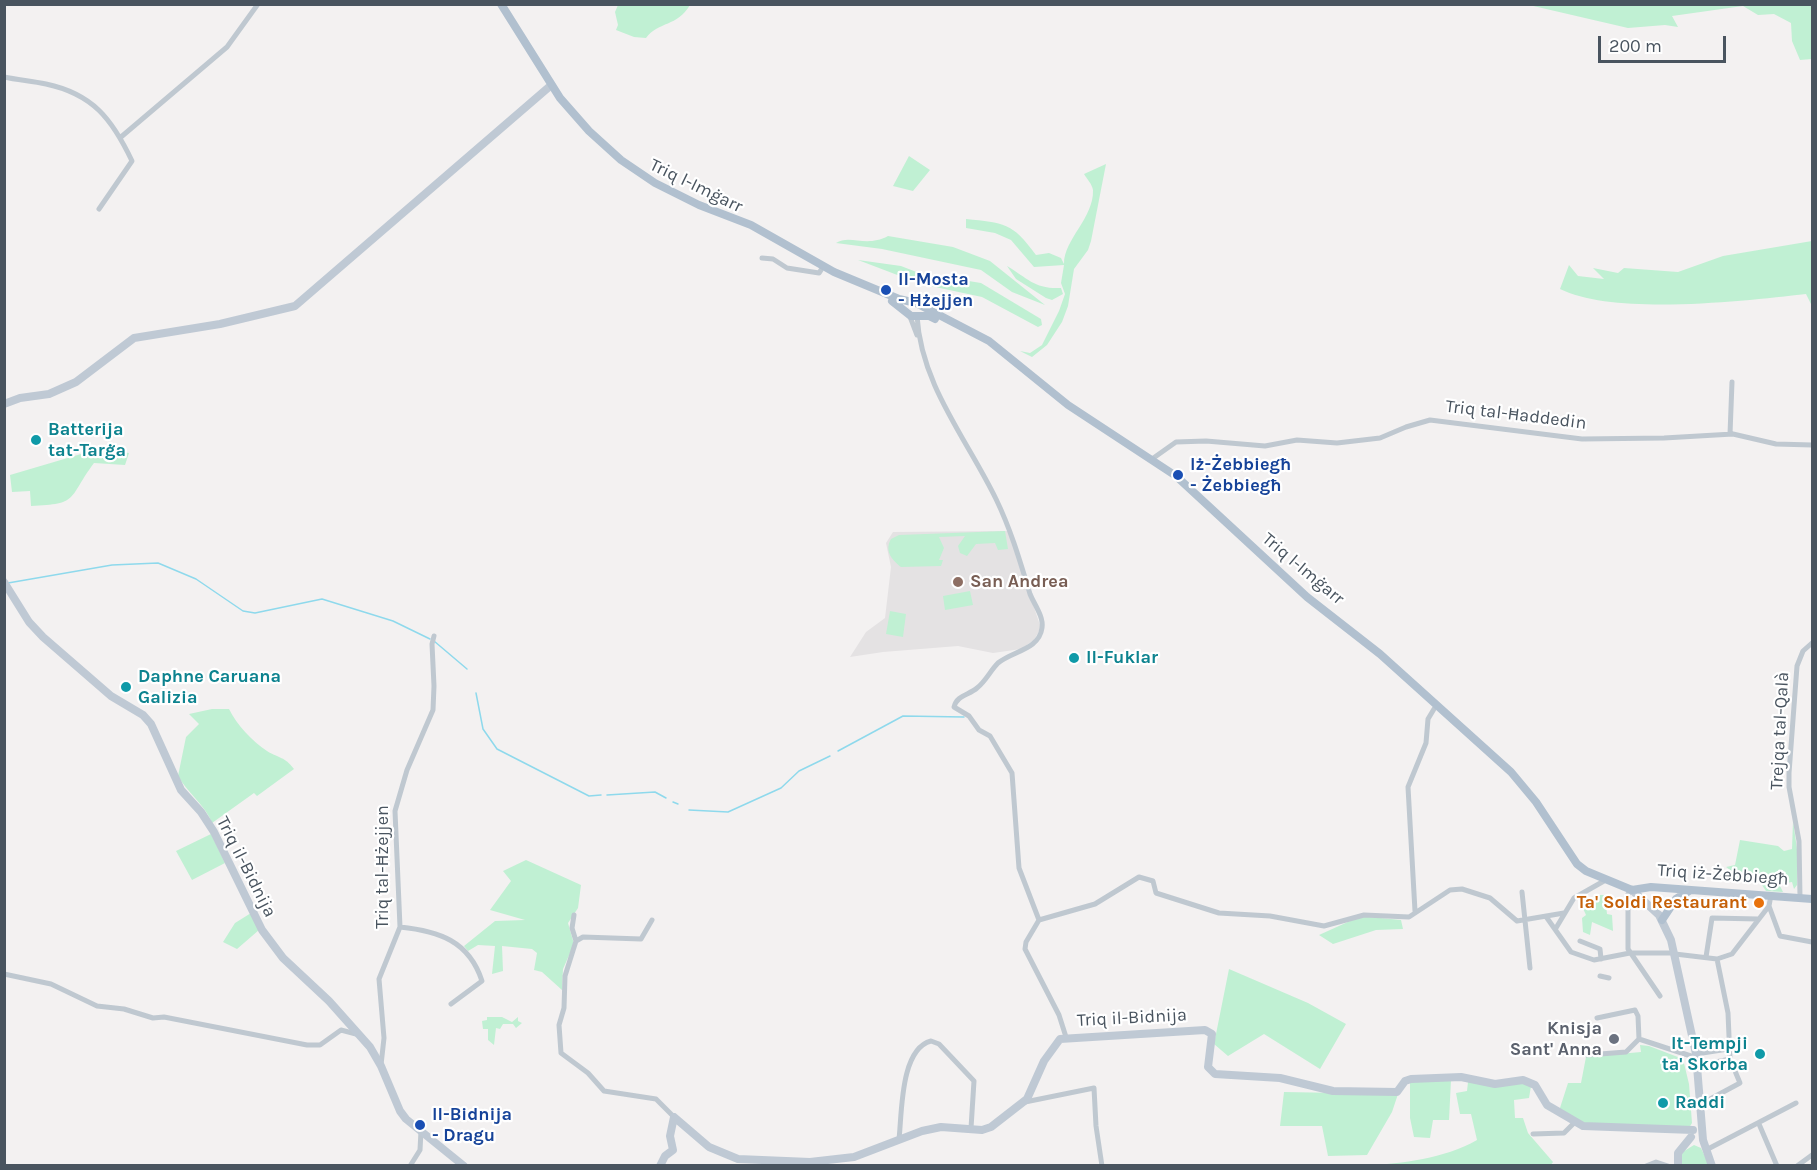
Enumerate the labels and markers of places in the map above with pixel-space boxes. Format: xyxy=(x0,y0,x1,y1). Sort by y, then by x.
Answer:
place label: Il-Mosta - Ħżejjen xyxy=(898,269,973,312)
marker: Il-Mosta - Ħżejjen xyxy=(879,283,893,297)
place label: Batterija tat-Tarġa xyxy=(48,419,126,462)
marker: Batterija tat-Tarġa xyxy=(29,433,43,447)
place label: Iż-Żebbiegħ - Żebbiegħ xyxy=(1190,454,1291,496)
marker: Iż-Żebbiegħ - Żebbiegħ xyxy=(1171,468,1185,482)
place label: San Andrea xyxy=(970,571,1068,593)
marker: San Andrea xyxy=(951,575,965,589)
place label: Il-Fuklar xyxy=(1086,647,1158,669)
marker: Il-Fuklar xyxy=(1067,651,1081,665)
place label: Daphne Caruana Galizia xyxy=(138,666,281,708)
marker: Daphne Caruana Galizia xyxy=(119,680,133,694)
place label: Ta' Soldi Restaurant xyxy=(1577,892,1747,914)
marker: Ta' Soldi Restaurant xyxy=(1752,896,1766,910)
place label: Knisja Sant' Anna xyxy=(1510,1018,1602,1060)
marker: Knisja Sant' Anna xyxy=(1607,1032,1621,1046)
place label: It-Tempji ta' Skorba xyxy=(1662,1033,1748,1076)
marker: It-Tempji ta' Skorba xyxy=(1753,1047,1767,1061)
place label: Raddi xyxy=(1675,1092,1725,1114)
marker: Raddi xyxy=(1656,1096,1670,1110)
place label: Il-Bidnija - Dragu xyxy=(432,1104,512,1146)
marker: Il-Bidnija - Dragu xyxy=(413,1118,427,1132)

